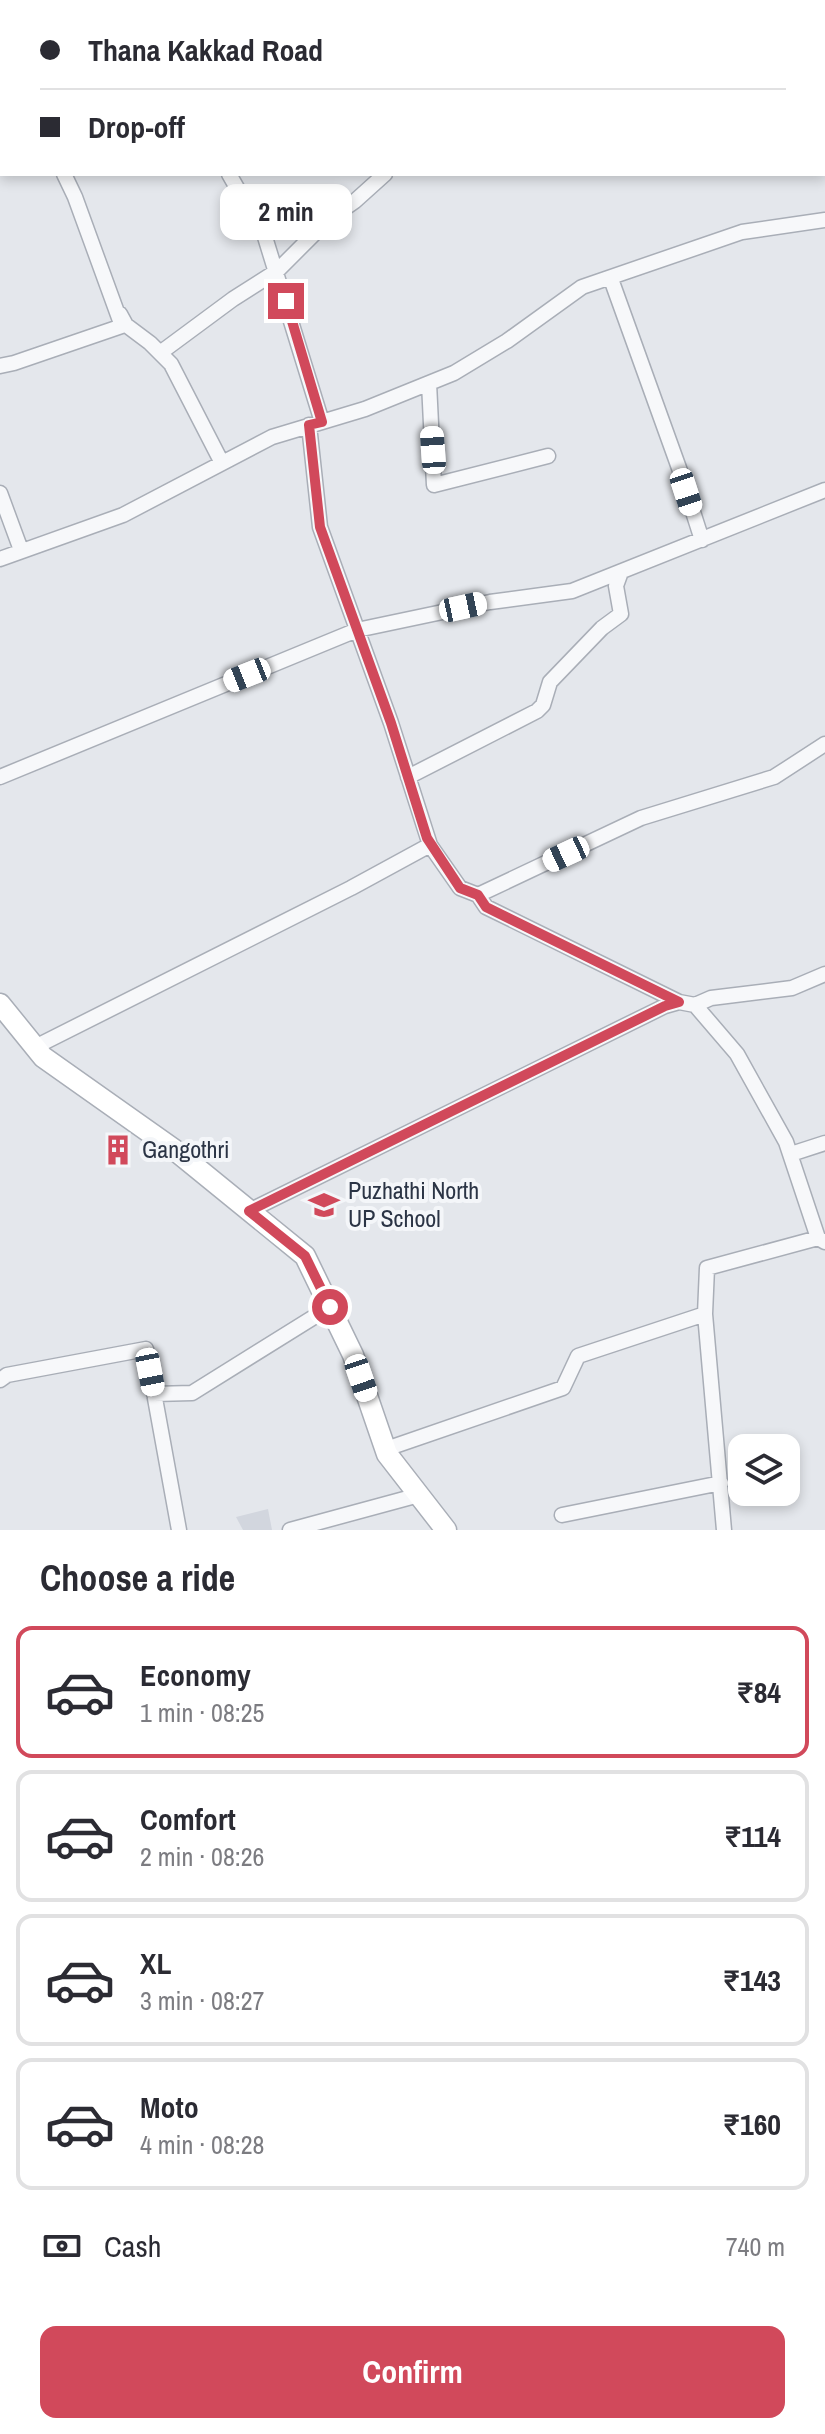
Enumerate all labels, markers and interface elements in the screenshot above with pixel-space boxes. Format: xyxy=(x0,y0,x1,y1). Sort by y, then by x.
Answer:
text: Thana Kakkad Road xyxy=(88,30,323,70)
text: Drop-off xyxy=(88,107,185,147)
callout: 2 min xyxy=(220,185,352,241)
text: 2 min xyxy=(258,194,314,229)
route end xyxy=(268,283,304,319)
car xyxy=(419,425,447,475)
car xyxy=(667,465,705,519)
car xyxy=(437,590,489,624)
car xyxy=(220,655,274,695)
car xyxy=(539,833,593,875)
building icon: Gangothri xyxy=(101,1133,135,1167)
place label: Gangothri xyxy=(142,1133,230,1165)
place label: Puzhathi North UP School xyxy=(348,1174,479,1234)
school or university icon: Puzhathi North UP School xyxy=(307,1188,341,1222)
route start xyxy=(312,1289,348,1325)
car xyxy=(134,1346,166,1398)
car xyxy=(342,1351,380,1405)
map controls xyxy=(728,1434,800,1506)
button: layers xyxy=(728,1434,800,1506)
text: Choose a ride xyxy=(40,1554,235,1602)
text: Economy xyxy=(140,1655,251,1695)
icon: car xyxy=(44,1656,116,1728)
text: ₹84 xyxy=(736,1672,781,1712)
text: 1 min · 08:25 xyxy=(140,1695,264,1730)
text: Comfort xyxy=(140,1799,236,1839)
icon: car xyxy=(44,1800,116,1872)
text: ₹114 xyxy=(724,1816,781,1856)
text: 2 min · 08:26 xyxy=(140,1839,264,1874)
text: XL xyxy=(140,1943,171,1983)
icon: car xyxy=(44,1944,116,2016)
text: ₹143 xyxy=(723,1960,781,2000)
text: 3 min · 08:27 xyxy=(140,1983,264,2018)
text: Moto xyxy=(140,2087,199,2127)
icon: car xyxy=(44,2088,116,2160)
text: ₹160 xyxy=(723,2104,781,2144)
text: 4 min · 08:28 xyxy=(140,2127,264,2162)
icon: cash xyxy=(40,2224,84,2268)
text: Cash xyxy=(104,2226,161,2266)
text: 740 m xyxy=(726,2229,785,2264)
button: Confirm xyxy=(40,2326,785,2418)

